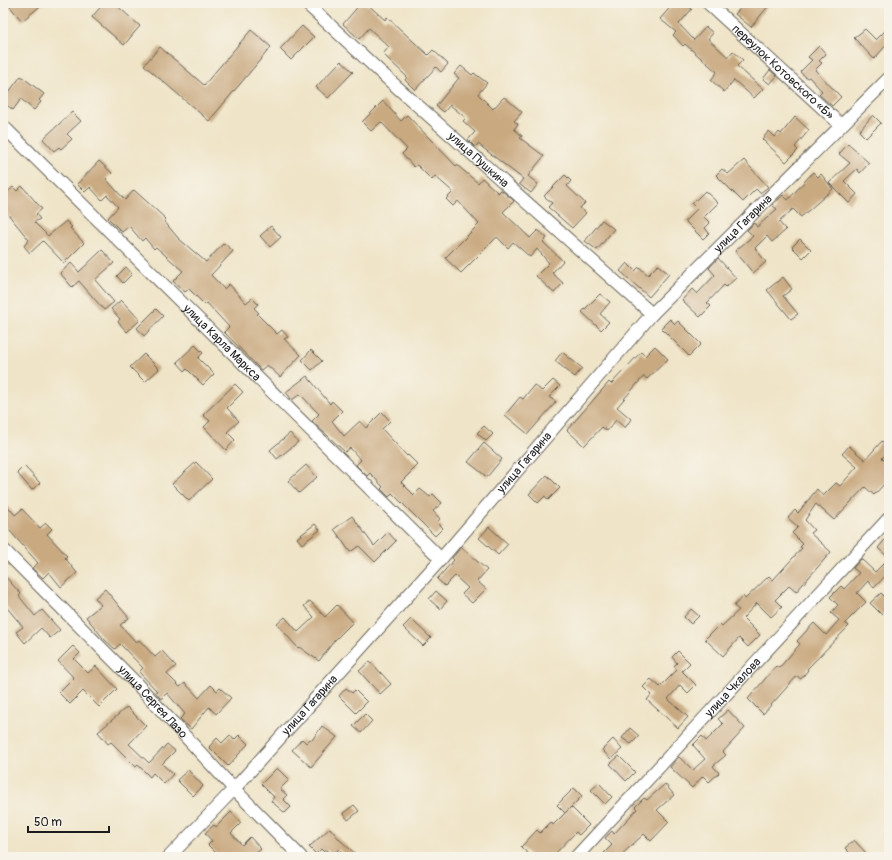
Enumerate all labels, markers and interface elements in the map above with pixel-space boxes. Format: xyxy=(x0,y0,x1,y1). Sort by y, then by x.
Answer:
street label: переулок Котовского «Б» xyxy=(729,21,837,123)
street label: улица Пушкина xyxy=(444,128,512,191)
street label: улица Гагарина xyxy=(710,191,775,256)
street label: улица Карла Маркса xyxy=(179,300,264,384)
street label: улица Гагарина xyxy=(493,428,555,497)
street label: улица Чкалова xyxy=(701,654,764,721)
street label: улица Сергея Лазо xyxy=(114,661,191,742)
street label: улица Гагарина xyxy=(278,671,341,739)
scale bar xyxy=(28,808,109,834)
text: 50 m xyxy=(34,815,62,830)

